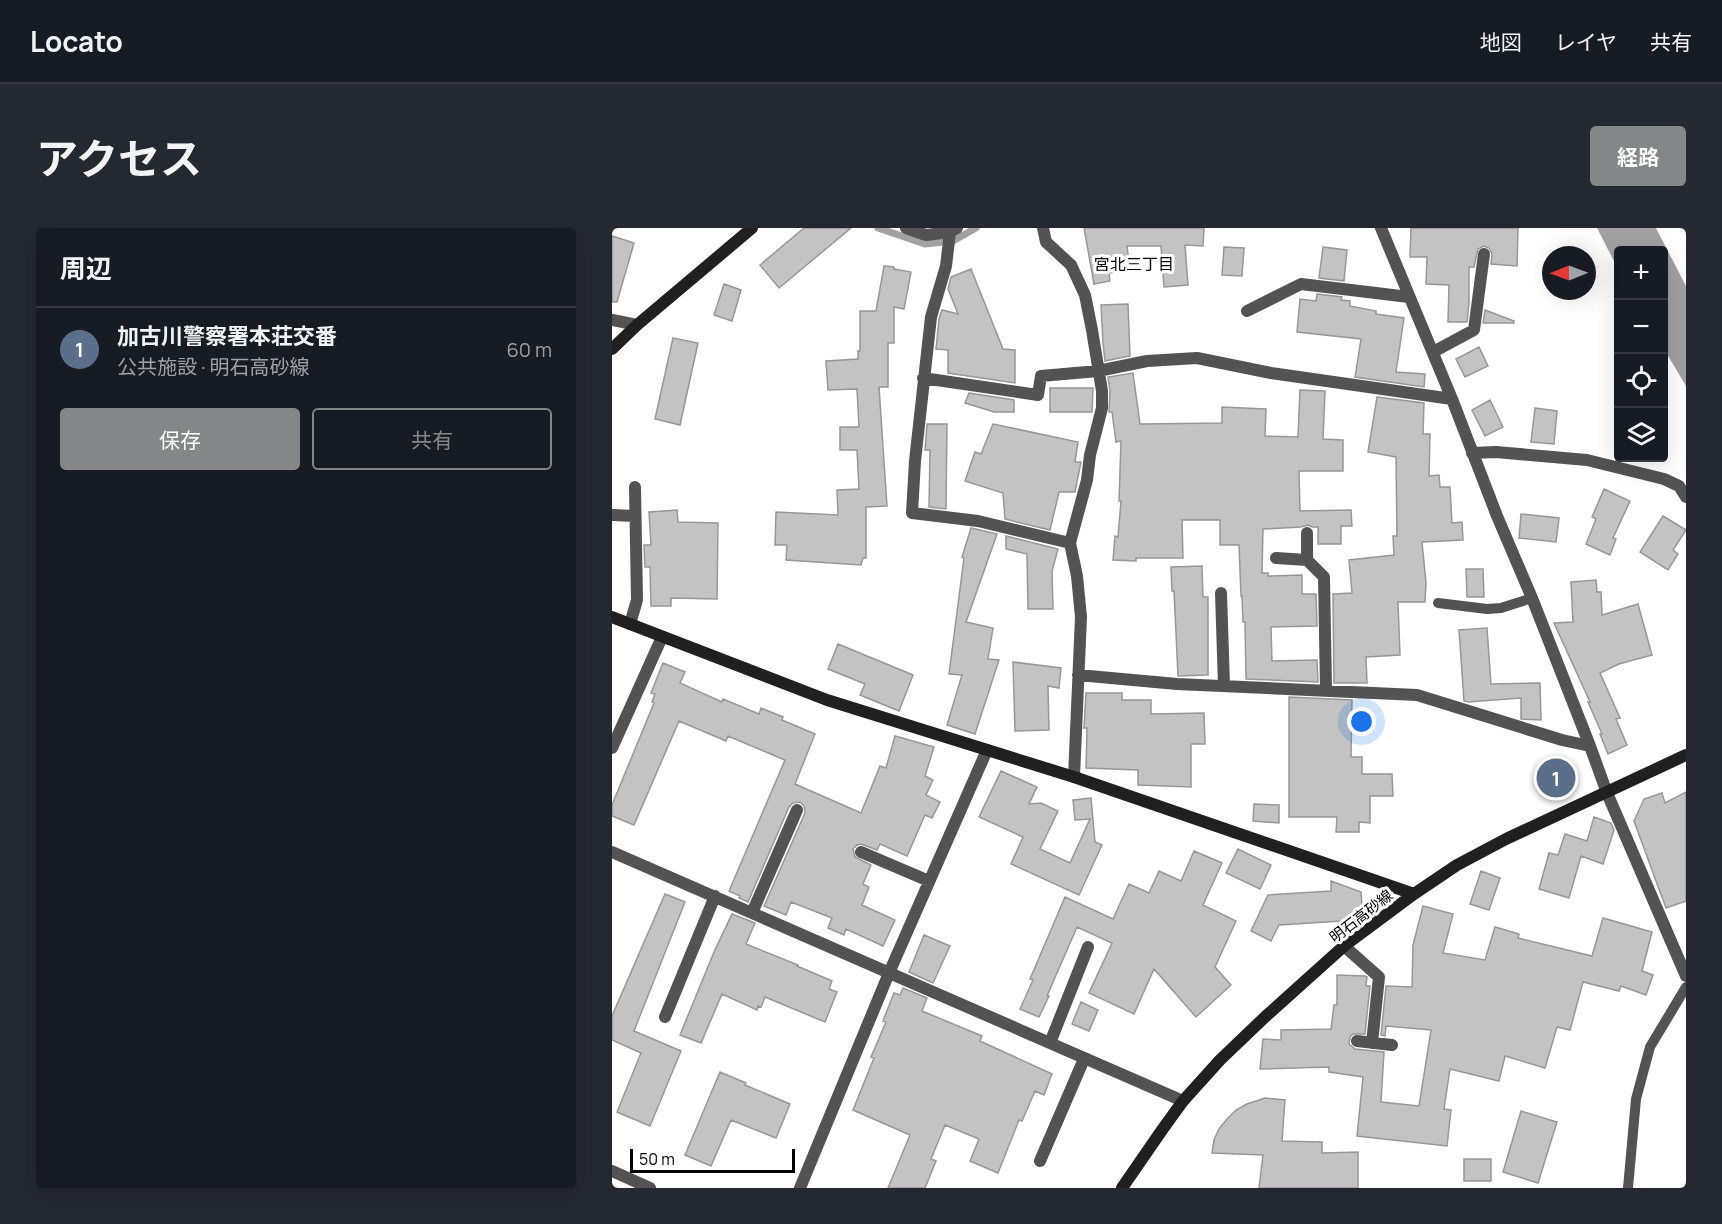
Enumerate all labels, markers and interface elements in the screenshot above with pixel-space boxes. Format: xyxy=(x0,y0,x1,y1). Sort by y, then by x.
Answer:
text: Locato xyxy=(30,22,123,60)
text: 地図 xyxy=(1480,28,1522,56)
text: レイヤ xyxy=(1555,28,1617,56)
text: 共有 xyxy=(1650,28,1692,56)
button: 経路 xyxy=(1590,126,1686,186)
text: アクセス xyxy=(36,129,202,187)
north arrow xyxy=(1542,246,1596,300)
map controls xyxy=(1614,246,1668,462)
button: + xyxy=(1614,246,1668,300)
text: 周辺 xyxy=(60,250,112,286)
district label: 宮北三丁目 xyxy=(1094,253,1174,275)
button: − xyxy=(1614,300,1668,354)
text: 加古川警察署本荘交番 xyxy=(117,321,337,351)
text: 1 xyxy=(75,336,84,363)
text: 60 m xyxy=(506,336,552,363)
text: 公共施設 · 明石高砂線 xyxy=(117,353,310,380)
button: locate xyxy=(1614,354,1668,408)
button: 保存 xyxy=(60,408,300,470)
button: 共有 xyxy=(312,408,552,470)
button: layers xyxy=(1614,408,1668,462)
your location xyxy=(1347,707,1376,736)
pin: 1 xyxy=(1536,756,1576,800)
street label: 明石高砂線 xyxy=(1325,885,1397,947)
scale bar xyxy=(630,1146,795,1174)
text: 50 m xyxy=(639,1148,675,1170)

